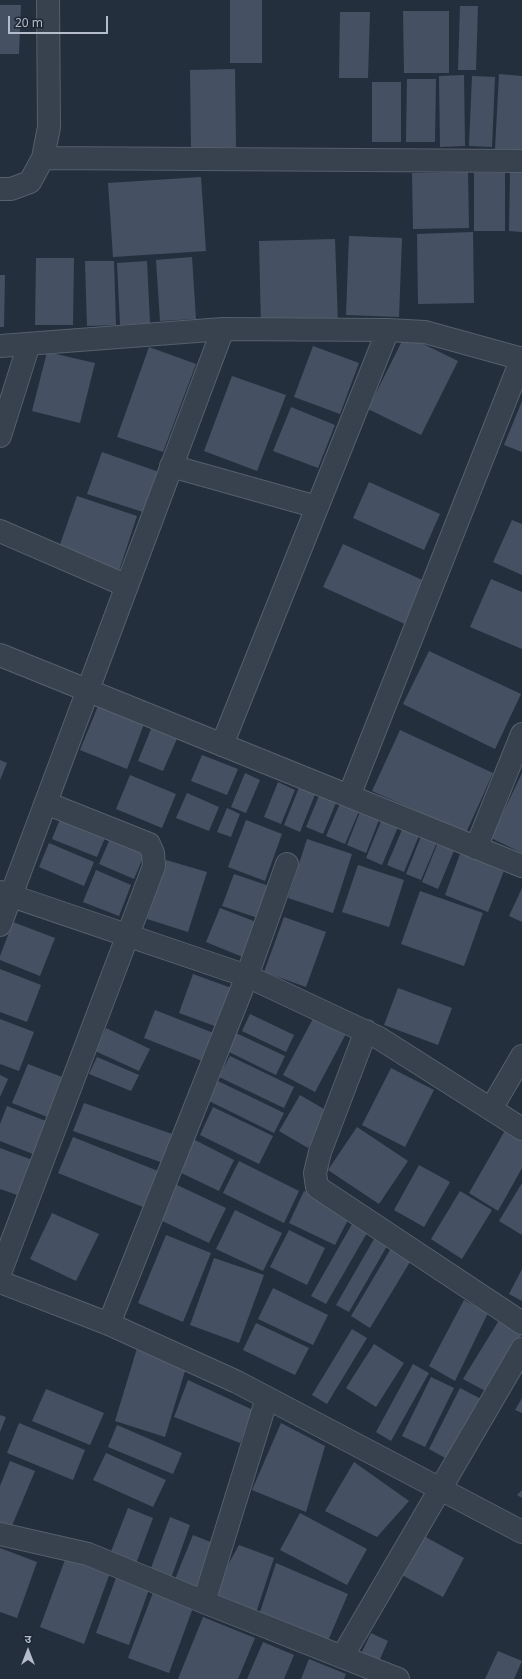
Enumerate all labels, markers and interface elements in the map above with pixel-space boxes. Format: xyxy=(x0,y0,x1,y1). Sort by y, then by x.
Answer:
scale bar xyxy=(10,8,110,34)
text: 20 m xyxy=(15,14,43,31)
north arrow xyxy=(8,1631,48,1671)
text: उ xyxy=(25,1631,31,1646)

